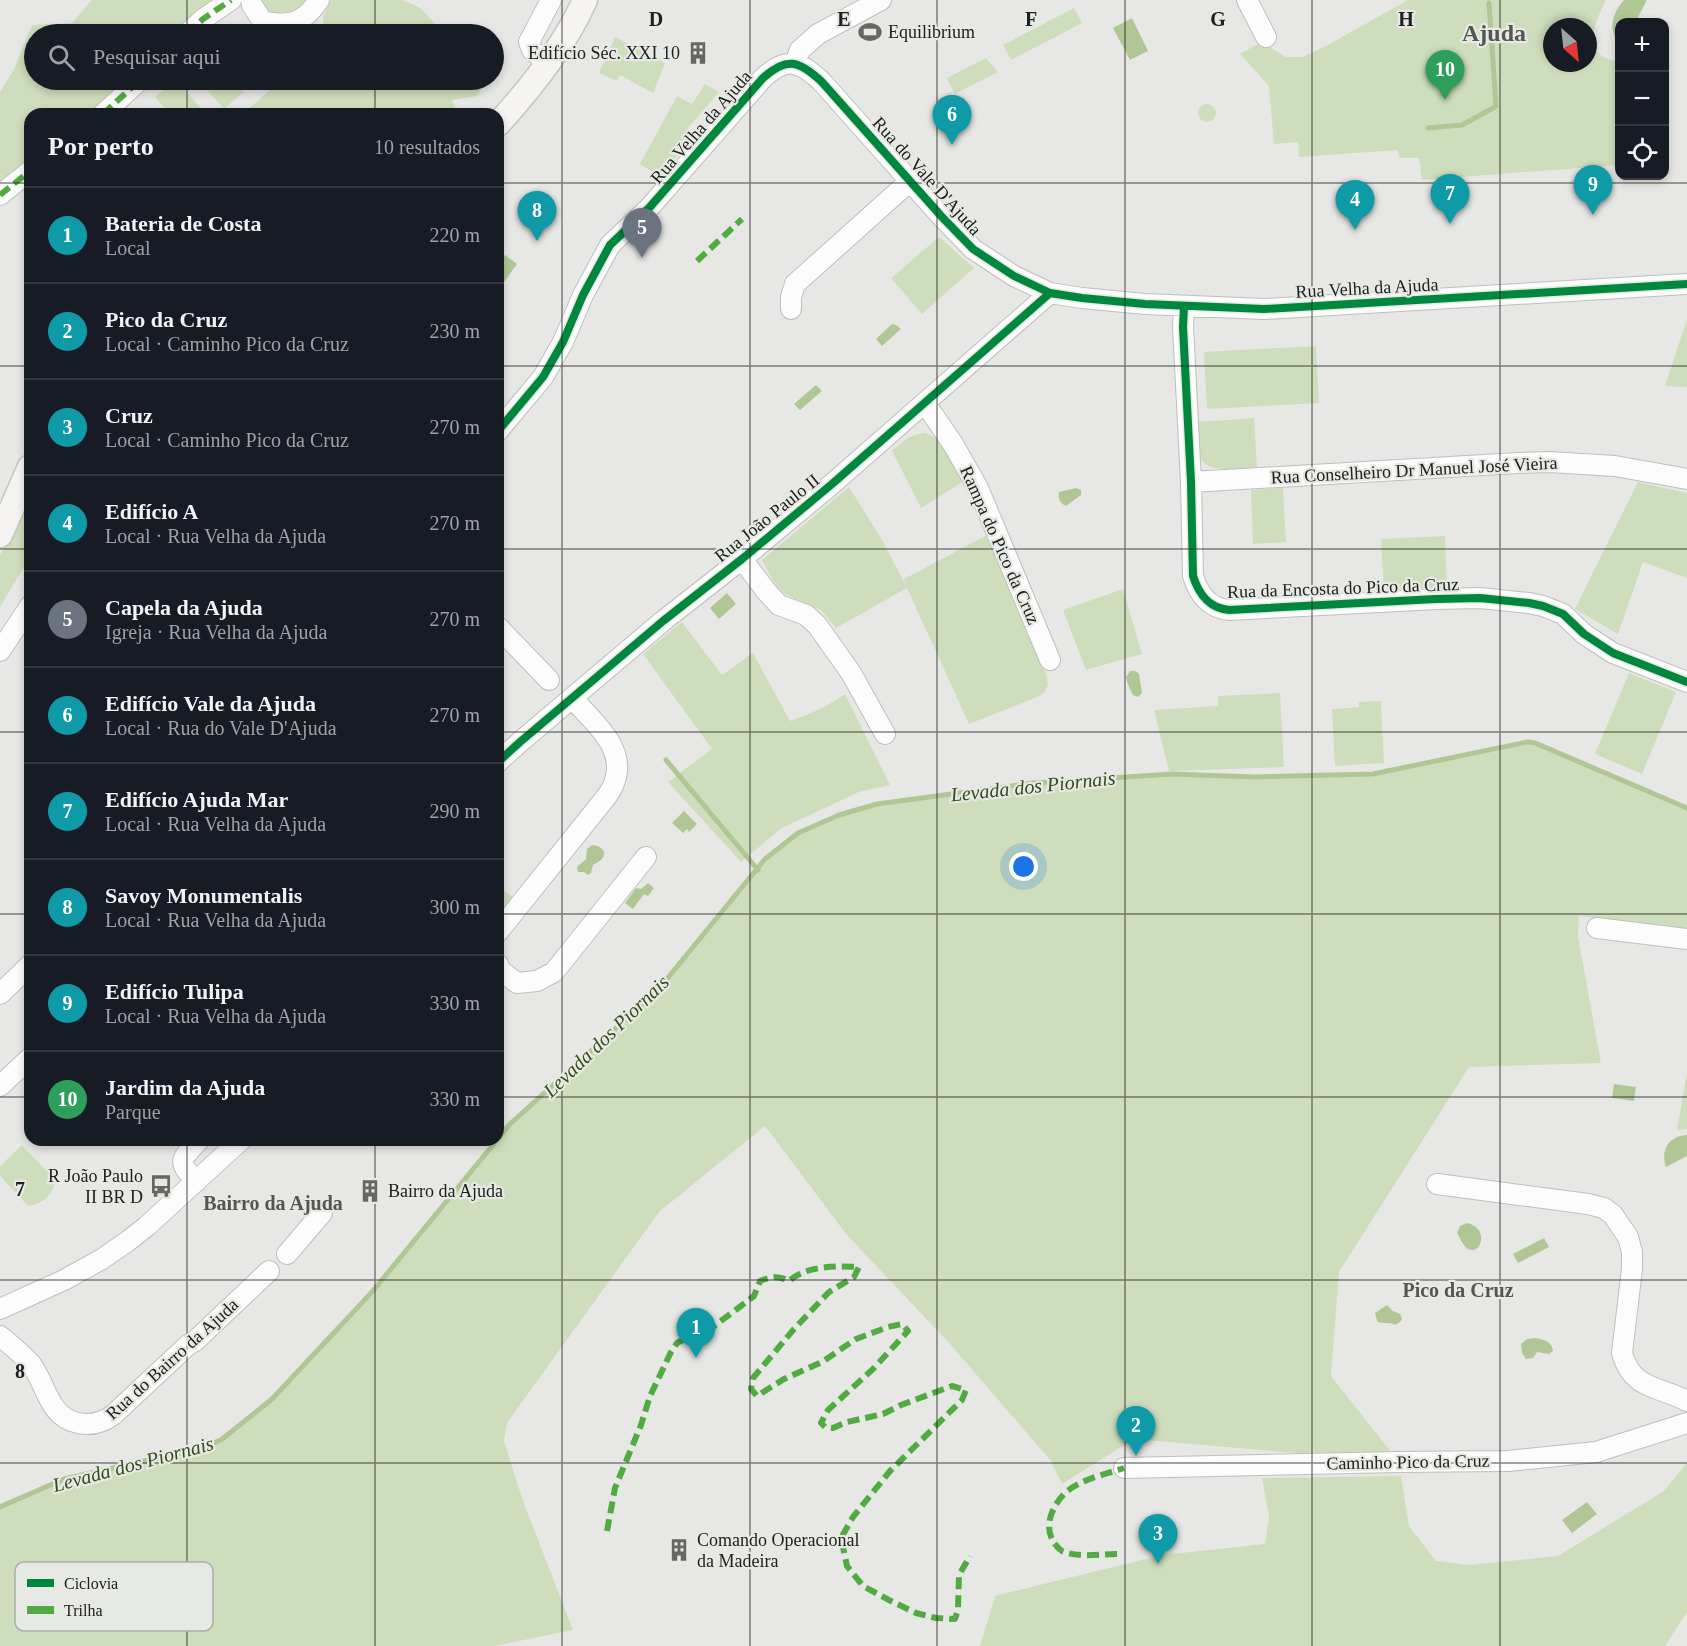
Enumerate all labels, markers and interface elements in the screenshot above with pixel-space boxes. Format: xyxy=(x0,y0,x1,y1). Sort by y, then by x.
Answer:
text: D xyxy=(649,8,663,30)
text: E xyxy=(837,8,851,30)
text: F xyxy=(1025,8,1037,30)
text: G xyxy=(1210,8,1226,30)
text: H xyxy=(1398,8,1414,30)
north arrow xyxy=(1543,18,1597,72)
map controls xyxy=(1615,18,1669,180)
button: + xyxy=(1615,18,1669,72)
sports icon: Equilibrium xyxy=(857,19,883,45)
district label: Ajuda xyxy=(1462,20,1526,46)
place label: Equilibrium xyxy=(888,22,975,42)
search box xyxy=(24,24,504,90)
building icon: Edifício Séc. XXI 10 xyxy=(685,40,711,66)
icon: search xyxy=(45,41,78,74)
place label: Edifício Séc. XXI 10 xyxy=(528,43,680,63)
text: Pesquisar aqui xyxy=(93,44,221,69)
pin: 10 xyxy=(1426,51,1464,100)
street label: Rua Velha da Ajuda xyxy=(646,66,756,188)
button: − xyxy=(1615,72,1669,126)
pin: 6 xyxy=(932,96,972,145)
street label: Rua do Vale D'Ajuda xyxy=(869,113,985,239)
button: locate xyxy=(1615,126,1669,180)
text: Por perto xyxy=(48,132,154,161)
text: 10 resultados xyxy=(374,136,480,158)
pin: 9 xyxy=(1574,166,1612,215)
pin: 7 xyxy=(1430,174,1470,224)
pin: 4 xyxy=(1336,180,1374,230)
pin: 8 xyxy=(518,192,556,241)
pin: 5 xyxy=(622,208,662,258)
text: Bateria de Costa xyxy=(105,211,261,236)
text: 1 xyxy=(63,224,73,246)
text: 220 m xyxy=(429,224,480,246)
text: Local xyxy=(105,237,151,259)
street label: Rua Velha da Ajuda xyxy=(1295,274,1439,302)
text: Pico da Cruz xyxy=(105,307,227,332)
text: 2 xyxy=(63,320,73,342)
text: 230 m xyxy=(429,320,480,342)
text: Local · Caminho Pico da Cruz xyxy=(105,333,349,355)
text: Cruz xyxy=(105,403,153,428)
text: 3 xyxy=(63,416,73,438)
text: 270 m xyxy=(429,416,480,438)
text: Local · Caminho Pico da Cruz xyxy=(105,429,349,451)
street label: Rua Conselheiro Dr Manuel José Vieira xyxy=(1270,453,1558,487)
street label: Rampa do Pico da Cruz xyxy=(956,463,1044,627)
street label: Rua João Paulo II xyxy=(711,470,823,566)
text: Edifício A xyxy=(105,499,199,524)
text: 4 xyxy=(63,512,73,534)
text: 270 m xyxy=(429,512,480,534)
text: Local · Rua Velha da Ajuda xyxy=(105,525,326,547)
street label: Rua da Encosta do Pico da Cruz xyxy=(1227,574,1459,602)
text: Capela da Ajuda xyxy=(105,595,263,620)
text: 5 xyxy=(63,608,73,630)
text: 270 m xyxy=(429,608,480,630)
text: Igreja · Rua Velha da Ajuda xyxy=(105,621,327,643)
text: Edifício Vale da Ajuda xyxy=(105,691,316,716)
text: 6 xyxy=(63,704,73,726)
text: 270 m xyxy=(429,704,480,726)
text: Local · Rua do Vale D'Ajuda xyxy=(105,717,337,739)
water label: Levada dos Piornais xyxy=(949,766,1117,806)
text: Edifício Ajuda Mar xyxy=(105,787,288,812)
text: 7 xyxy=(63,800,73,822)
text: 290 m xyxy=(429,800,480,822)
text: Local · Rua Velha da Ajuda xyxy=(105,813,326,835)
your location xyxy=(1009,852,1038,881)
text: Savoy Monumentalis xyxy=(105,883,302,908)
text: 8 xyxy=(63,896,73,918)
text: 300 m xyxy=(429,896,480,918)
text: Local · Rua Velha da Ajuda xyxy=(105,909,326,931)
water label: Levada dos Piornais xyxy=(538,970,673,1102)
text: Edifício Tulipa xyxy=(105,979,244,1004)
text: 9 xyxy=(63,992,73,1014)
text: 330 m xyxy=(429,992,480,1014)
text: Local · Rua Velha da Ajuda xyxy=(105,1005,326,1027)
text: Jardim da Ajuda xyxy=(105,1075,265,1100)
text: 10 xyxy=(58,1088,78,1110)
text: 330 m xyxy=(429,1088,480,1110)
text: Parque xyxy=(105,1101,161,1123)
place label: R João Paulo II BR D xyxy=(48,1166,143,1207)
bus stop icon: R João Paulo II BR D xyxy=(148,1173,174,1199)
text: 7 xyxy=(15,1178,25,1200)
building icon: Bairro da Ajuda xyxy=(357,1178,383,1204)
place label: Bairro da Ajuda xyxy=(388,1181,503,1201)
district label: Bairro da Ajuda xyxy=(203,1192,343,1215)
district label: Pico da Cruz xyxy=(1402,1279,1514,1301)
street label: Rua do Bairro da Ajuda xyxy=(102,1294,242,1424)
pin: 1 xyxy=(676,1308,716,1358)
text: 8 xyxy=(15,1360,25,1382)
pin: 2 xyxy=(1116,1406,1156,1456)
water label: Levada dos Piornais xyxy=(49,1432,216,1496)
street label: Caminho Pico da Cruz xyxy=(1326,1451,1490,1473)
pin: 3 xyxy=(1138,1514,1178,1564)
place label: Comando Operacional da Madeira xyxy=(697,1530,859,1571)
building icon: Comando Operacional da Madeira xyxy=(666,1537,692,1563)
legend xyxy=(15,1562,213,1631)
text: Ciclovia xyxy=(64,1575,118,1592)
text: Trilha xyxy=(64,1602,103,1619)

